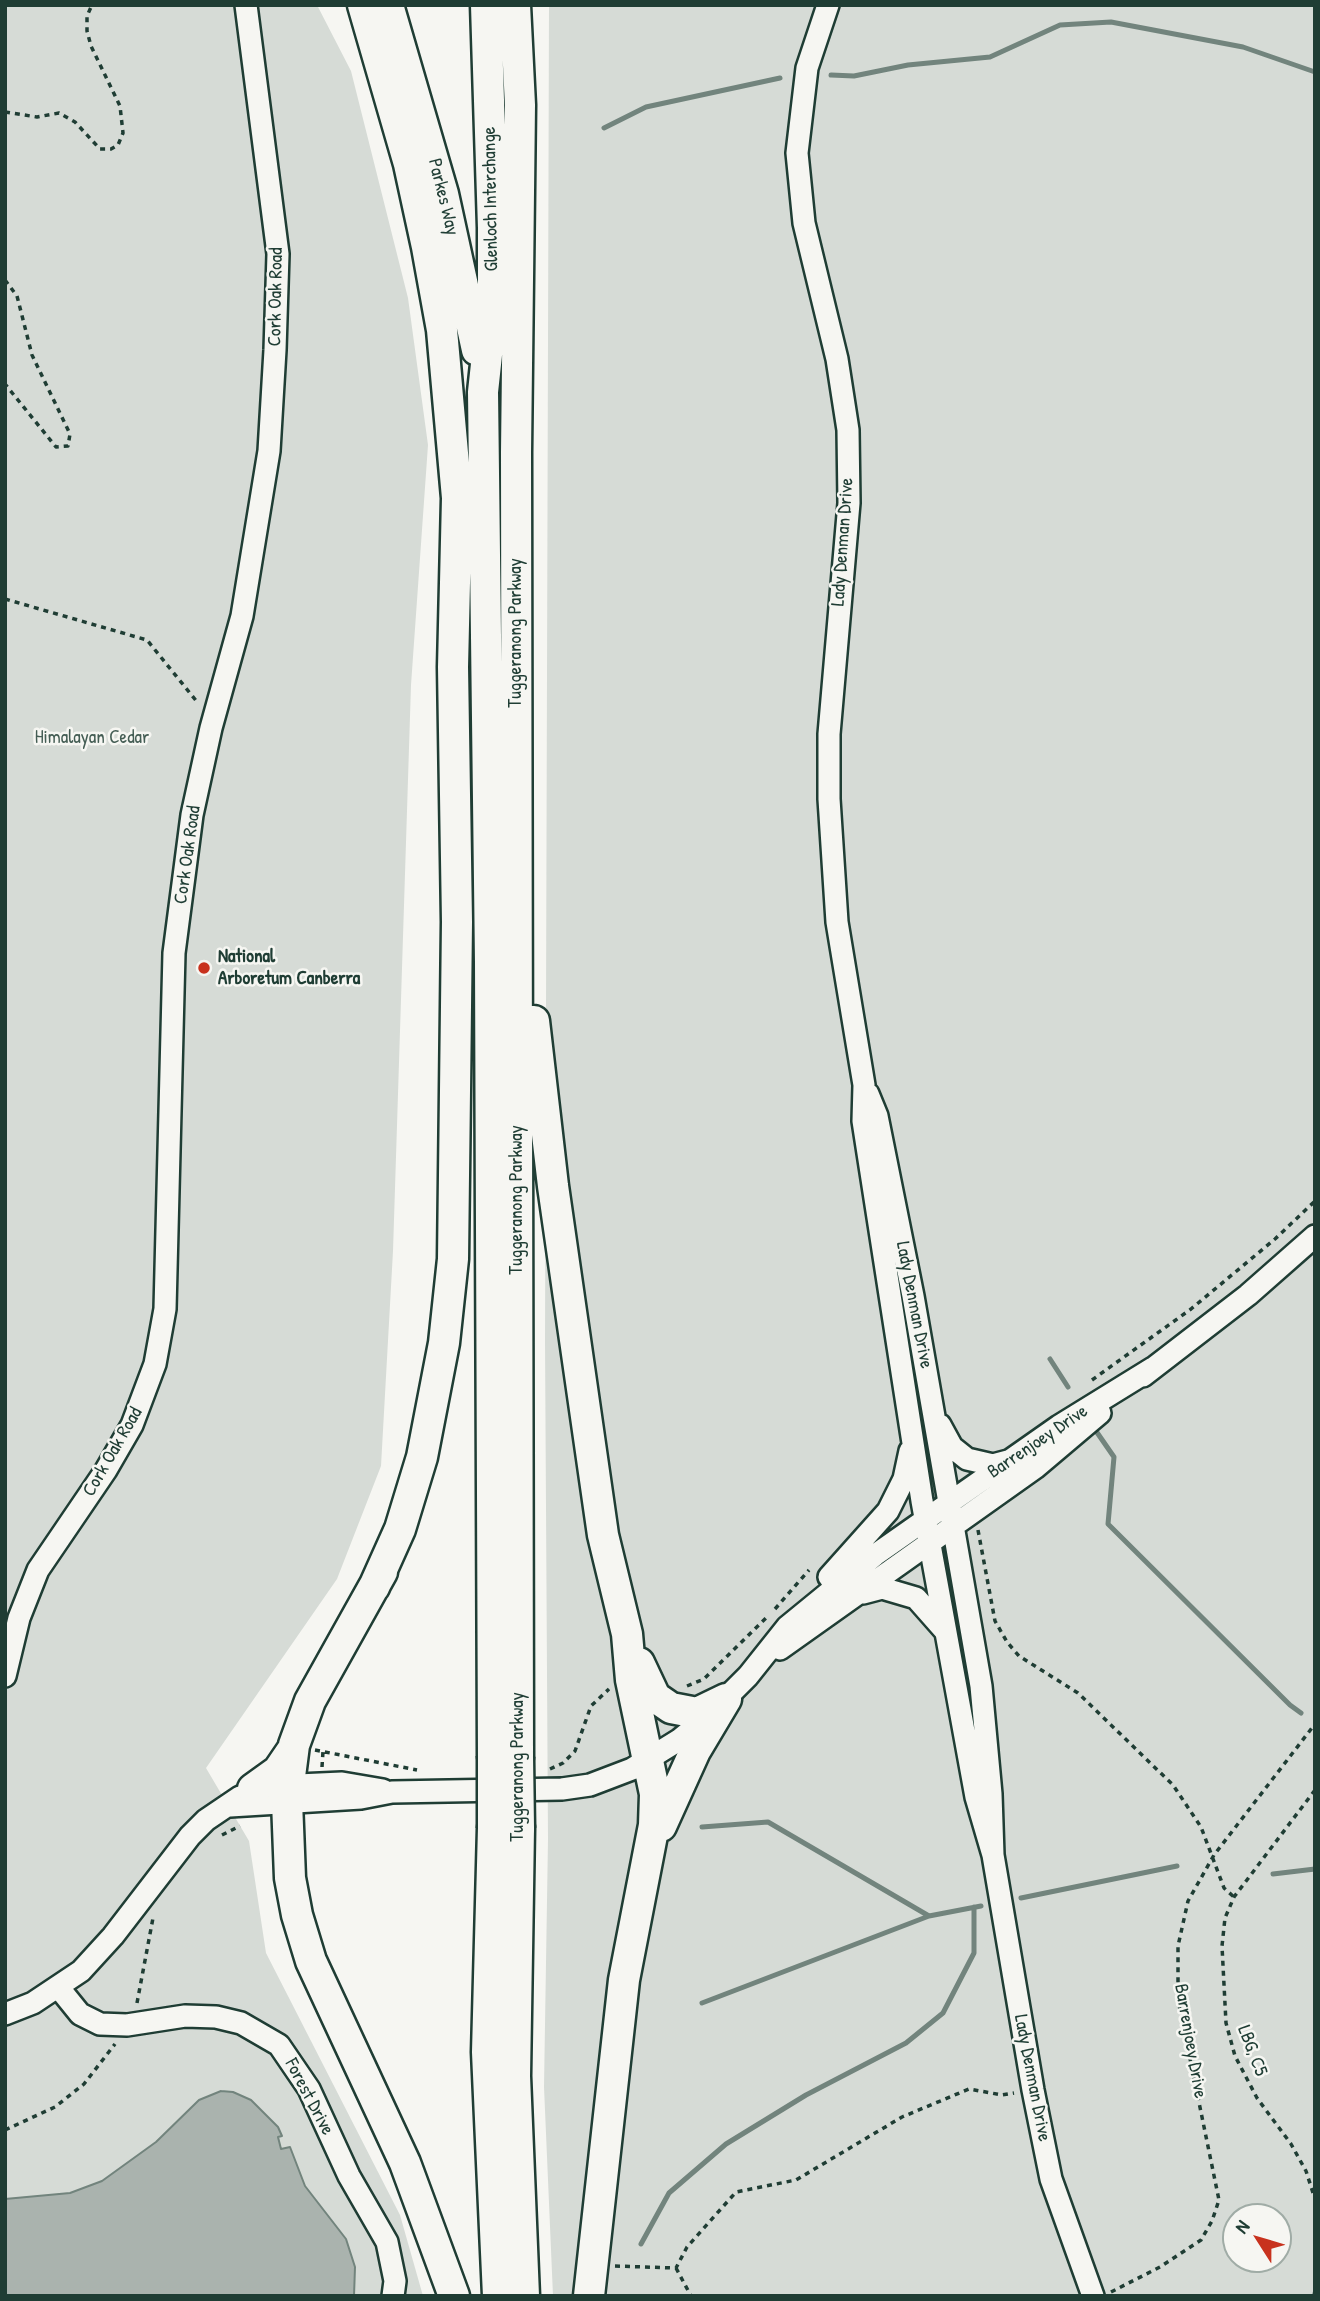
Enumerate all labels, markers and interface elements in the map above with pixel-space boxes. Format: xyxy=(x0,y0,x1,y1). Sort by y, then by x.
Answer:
street label: Glenloch Interchange xyxy=(478,126,504,272)
street label: Parkes Way xyxy=(422,156,464,238)
street label: Cork Oak Road xyxy=(264,247,288,347)
street label: Lady Denman Drive xyxy=(827,477,859,607)
street label: Tuggeranong Parkway xyxy=(505,558,527,708)
park label: Himalayan Cedar xyxy=(35,727,149,749)
street label: Cork Oak Road xyxy=(170,804,206,906)
place label: National Arboretum Canberra xyxy=(218,946,360,990)
marker: National Arboretum Canberra xyxy=(196,960,212,976)
street label: Tuggeranong Parkway xyxy=(506,1125,528,1275)
street label: Lady Denman Drive xyxy=(891,1240,937,1370)
street label: Barrenjoey Drive xyxy=(984,1400,1092,1484)
street label: Cork Oak Road xyxy=(78,1403,148,1501)
street label: Tuggeranong Parkway xyxy=(507,1692,529,1842)
street label: Barrenjoey Drive xyxy=(1169,1982,1211,2100)
street label: Lady Denman Drive xyxy=(1009,2013,1055,2143)
street label: LBG, C5 xyxy=(1232,2022,1272,2080)
street label: Forest Drive xyxy=(279,2055,339,2139)
north arrow xyxy=(1222,2203,1292,2273)
text: N xyxy=(1228,2215,1255,2238)

